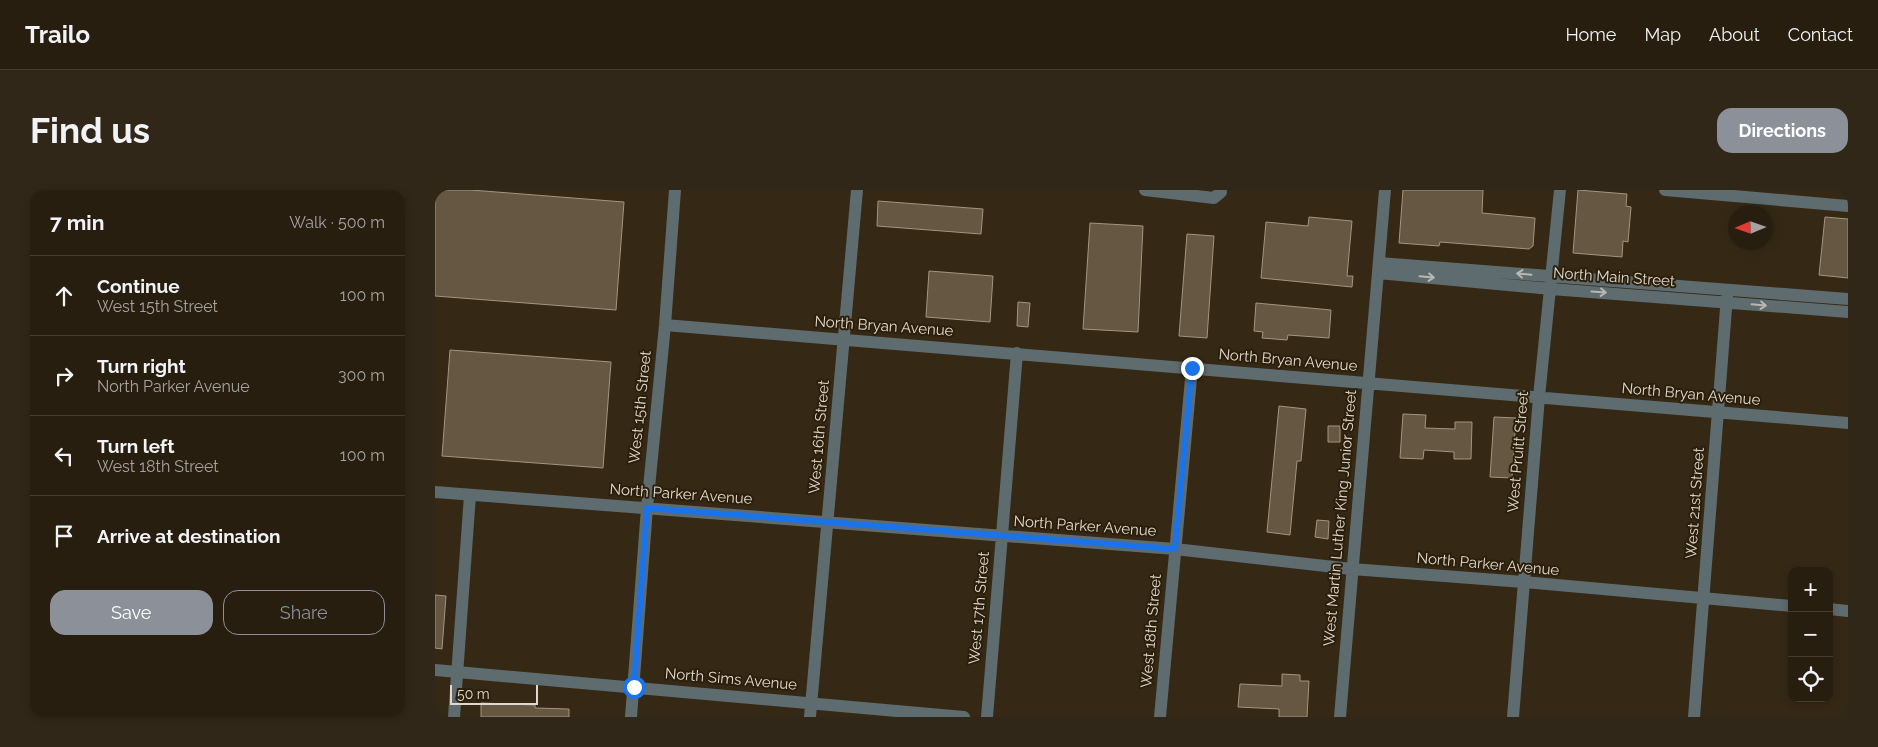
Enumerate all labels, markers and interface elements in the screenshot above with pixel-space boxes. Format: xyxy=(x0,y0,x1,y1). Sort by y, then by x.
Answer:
text: Trailo xyxy=(25,20,90,49)
text: Home xyxy=(1565,24,1616,45)
text: Map xyxy=(1644,24,1681,45)
text: About xyxy=(1709,24,1760,45)
text: Contact xyxy=(1788,24,1853,45)
button: Directions xyxy=(1717,108,1848,153)
text: Find us xyxy=(30,110,150,151)
north arrow xyxy=(1728,205,1773,250)
text: 7 min xyxy=(50,210,104,235)
text: Walk · 500 m xyxy=(289,213,385,232)
street label: North Main Street xyxy=(1553,264,1675,290)
one-way arrow xyxy=(1516,270,1532,279)
one-way arrow xyxy=(1419,272,1435,282)
text: Continue xyxy=(97,275,180,297)
icon: ahead xyxy=(50,282,78,310)
text: 100 m xyxy=(340,286,385,305)
one-way arrow xyxy=(1591,288,1607,297)
text: West 15th Street xyxy=(97,297,218,316)
one-way arrow xyxy=(1751,300,1767,310)
street label: North Bryan Avenue xyxy=(814,312,954,340)
street label: North Bryan Avenue xyxy=(1218,345,1358,375)
street label: West 15th Street xyxy=(625,350,655,464)
text: Turn right xyxy=(97,355,186,377)
route end xyxy=(1181,357,1204,380)
icon: right xyxy=(50,362,78,390)
text: 300 m xyxy=(338,366,385,385)
text: North Parker Avenue xyxy=(97,377,250,396)
street label: West 16th Street xyxy=(805,379,833,495)
street label: North Bryan Avenue xyxy=(1621,379,1761,409)
street label: West Martin Luther King Junior Street xyxy=(1320,389,1360,647)
street label: West Pruitt Street xyxy=(1504,391,1532,513)
text: Turn left xyxy=(97,435,174,457)
icon: left xyxy=(50,442,78,470)
text: 100 m xyxy=(340,446,385,465)
street label: West 21st Street xyxy=(1682,447,1708,559)
text: West 18th Street xyxy=(97,457,219,476)
street label: North Parker Avenue xyxy=(609,480,753,508)
street label: North Parker Avenue xyxy=(1013,512,1157,540)
icon: arrive xyxy=(50,522,78,550)
text: Arrive at destination xyxy=(97,525,281,547)
street label: North Parker Avenue xyxy=(1416,549,1560,579)
street label: West 17th Street xyxy=(965,551,993,665)
map controls xyxy=(1788,567,1833,702)
button: + xyxy=(1788,567,1833,612)
street label: West 18th Street xyxy=(1137,573,1165,689)
button: Save xyxy=(50,590,213,635)
button: Share xyxy=(223,590,385,635)
button: − xyxy=(1788,612,1833,657)
button: locate xyxy=(1788,657,1833,702)
street label: North Sims Avenue xyxy=(664,664,798,694)
route start xyxy=(623,676,646,699)
scale bar xyxy=(450,682,537,705)
text: 50 m xyxy=(457,686,490,702)

